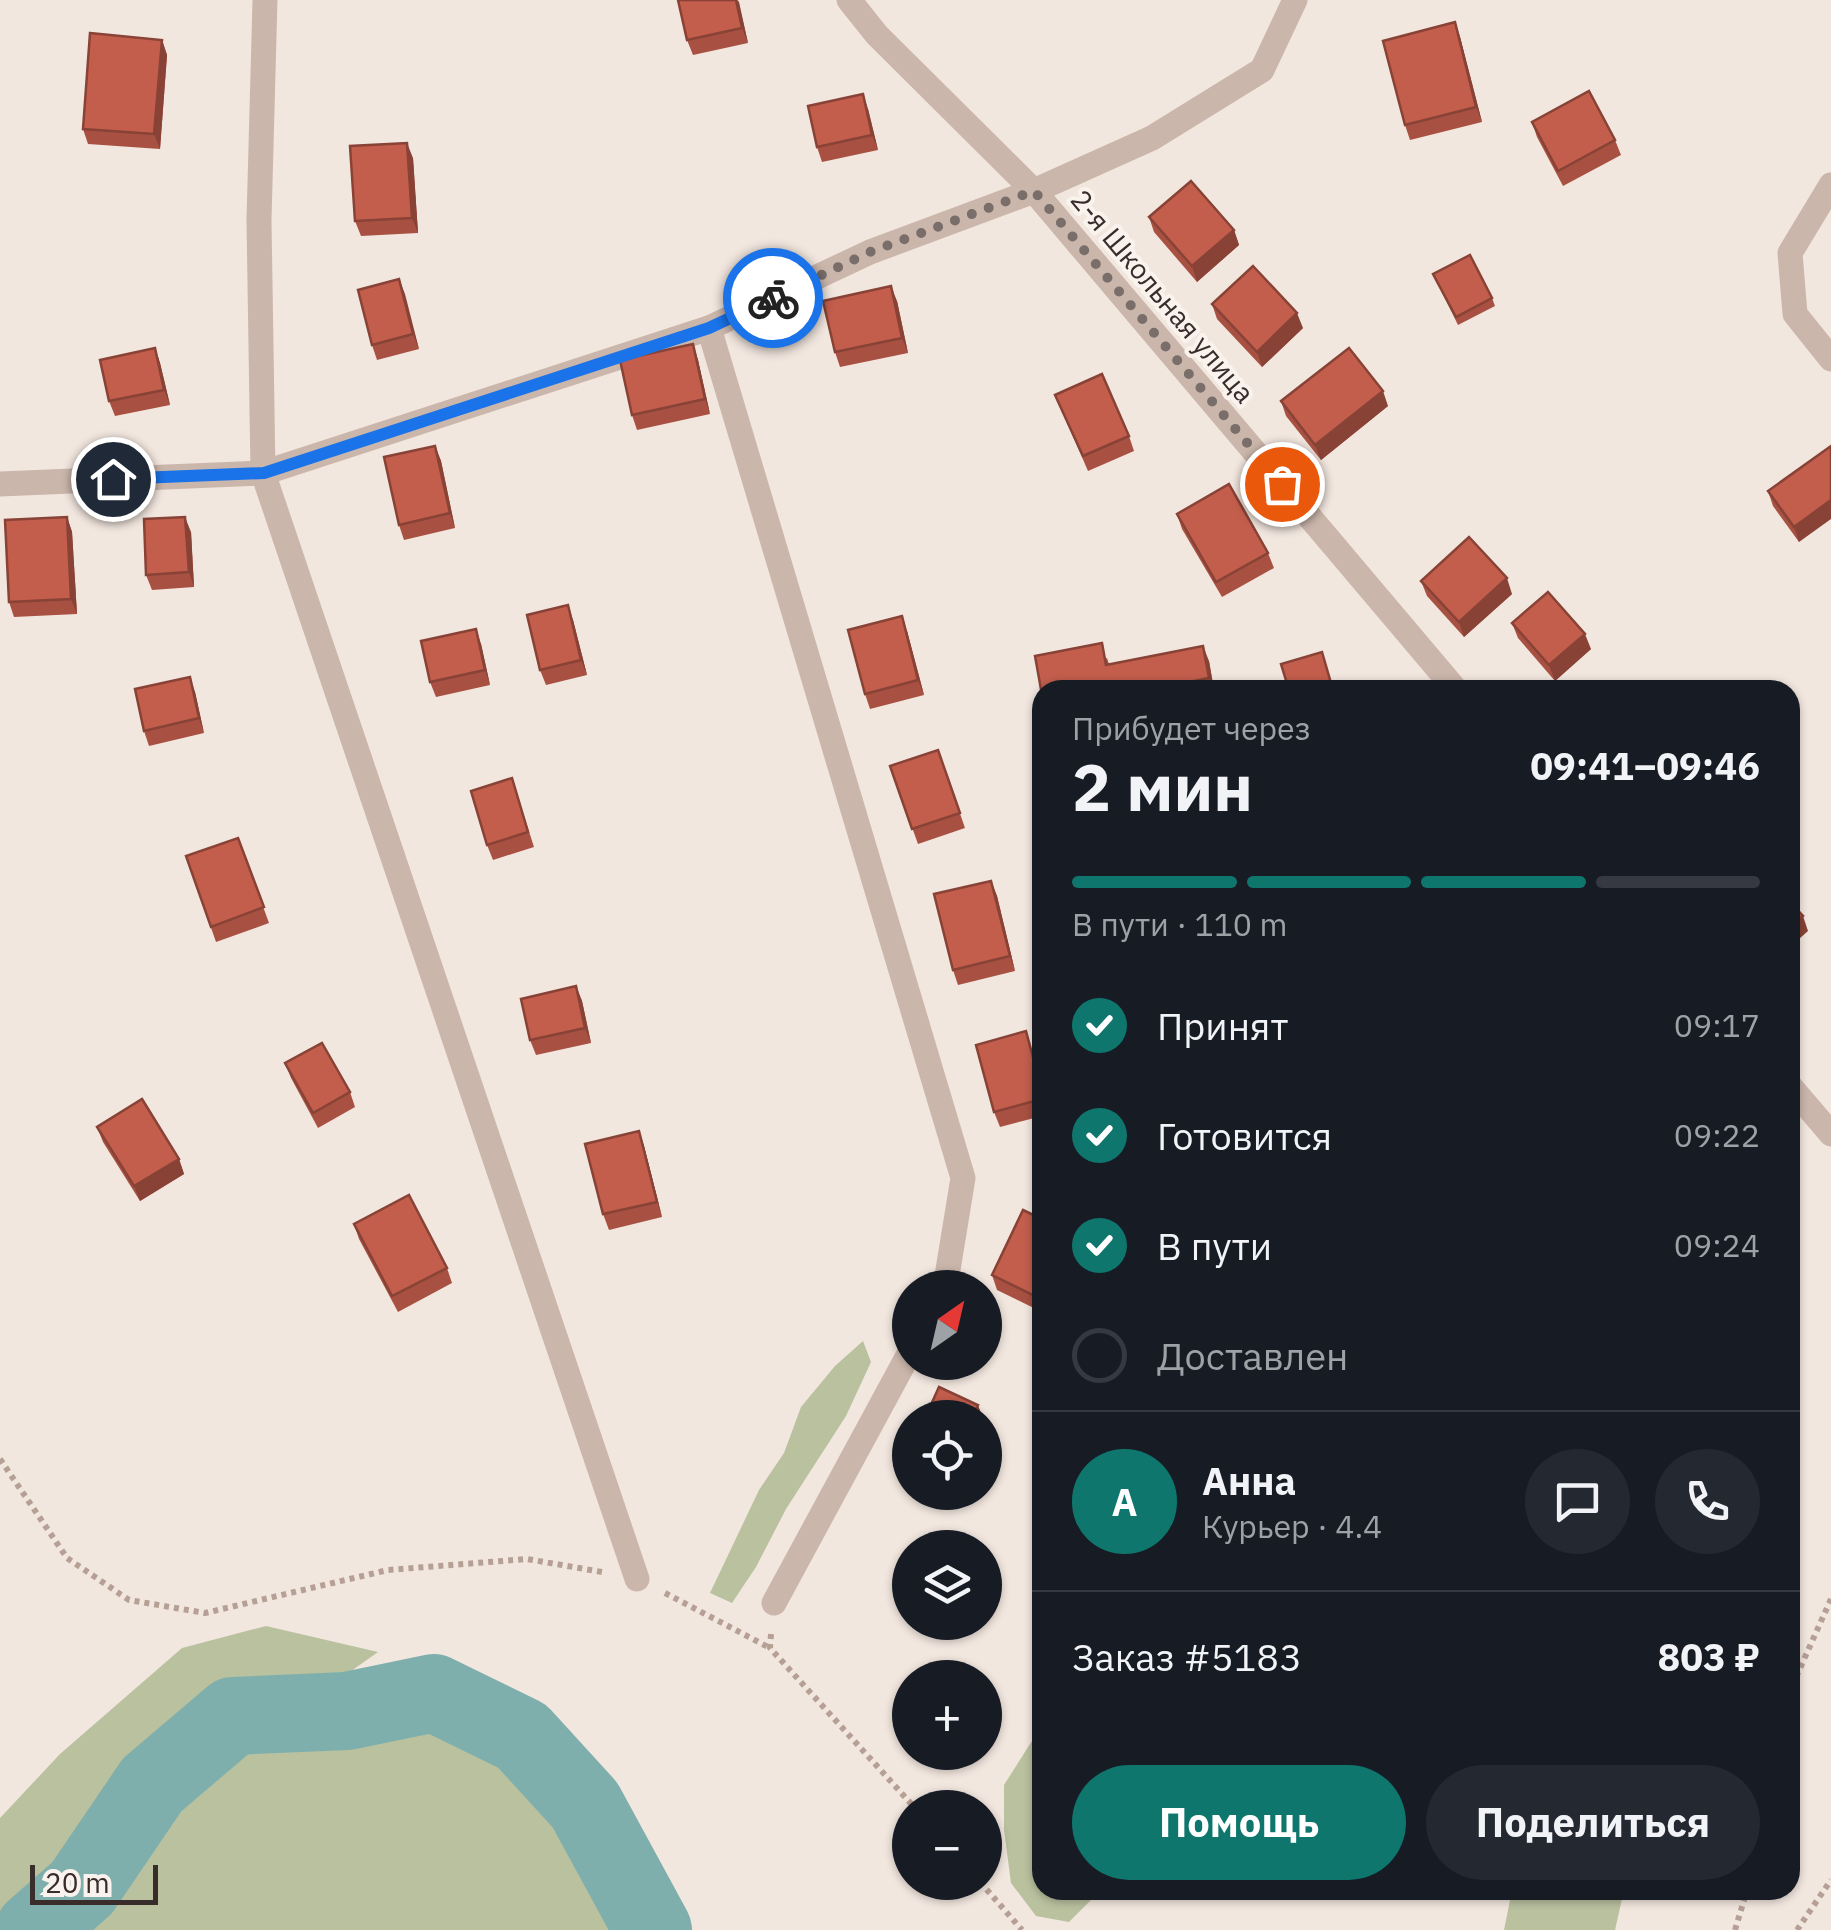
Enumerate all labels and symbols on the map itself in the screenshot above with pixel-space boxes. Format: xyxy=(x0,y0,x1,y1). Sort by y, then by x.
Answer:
street label: 2-я Школьная улица xyxy=(1063,182,1263,410)
courier xyxy=(723,248,823,348)
pin xyxy=(71,437,156,522)
pin xyxy=(1240,442,1325,527)
north arrow xyxy=(892,1270,1002,1380)
scale bar xyxy=(30,1860,158,1904)

